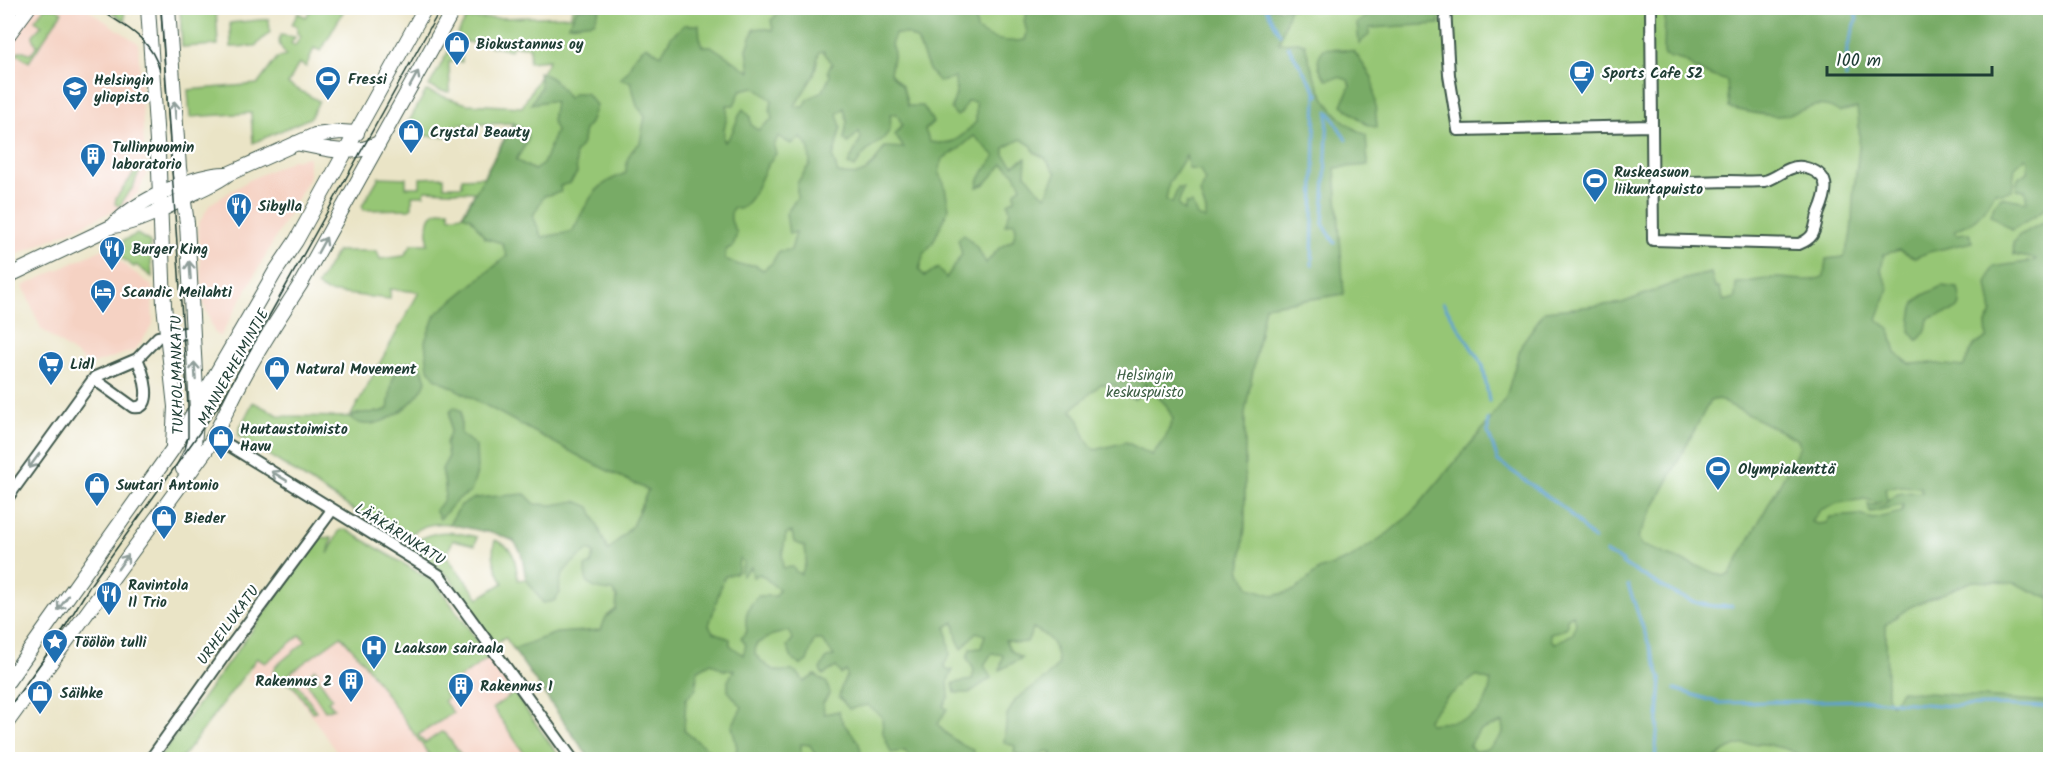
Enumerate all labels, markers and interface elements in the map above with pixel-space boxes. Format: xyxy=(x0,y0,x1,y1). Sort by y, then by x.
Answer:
shop icon: Biokustannus oy xyxy=(442,29,472,67)
place label: Biokustannus oy xyxy=(476,33,584,57)
scale bar xyxy=(1827,39,1992,77)
text: 100 m xyxy=(1836,47,1881,76)
cafe icon: Sports Cafe 52 xyxy=(1567,58,1597,96)
place label: Sports Cafe 52 xyxy=(1602,62,1703,86)
sports icon: Fressi xyxy=(313,64,343,102)
place label: Fressi xyxy=(348,68,388,92)
place label: Helsingin yliopisto xyxy=(93,69,154,110)
one-way arrow xyxy=(408,71,420,88)
school or university icon: Helsingin yliopisto xyxy=(60,74,90,112)
one-way arrow xyxy=(169,101,180,120)
shop icon: Crystal Beauty xyxy=(396,117,426,155)
place label: Crystal Beauty xyxy=(430,121,530,145)
place label: Tullinpuomin laboratorio xyxy=(112,136,194,177)
building icon: Tullinpuomin laboratorio xyxy=(78,141,108,179)
place label: Ruskeasuon liikuntapuisto xyxy=(1614,161,1703,202)
sports icon: Ruskeasuon liikuntapuisto xyxy=(1580,166,1610,204)
restaurant icon: Sibylla xyxy=(224,191,254,229)
place label: Sibylla xyxy=(258,195,302,219)
restaurant icon: Burger King xyxy=(97,234,127,272)
one-way arrow xyxy=(316,237,328,254)
place label: Burger King xyxy=(132,238,208,262)
one-way arrow xyxy=(185,260,196,280)
hotel icon: Scandic Meilahti xyxy=(88,277,118,315)
place label: Scandic Meilahti xyxy=(122,281,233,305)
street label: MANNERHEIMINTIE xyxy=(192,304,277,430)
street label: TUKHOLMANKATU xyxy=(165,315,191,435)
supermarket icon: Lidl xyxy=(36,349,66,387)
place label: Lidl xyxy=(70,353,94,377)
shop icon: Natural Movement xyxy=(262,354,292,392)
place label: Natural Movement xyxy=(296,358,417,382)
one-way arrow xyxy=(189,362,200,382)
park label: Helsingin keskuspuisto xyxy=(1106,364,1184,405)
place label: Hautaustoimisto Havu xyxy=(240,418,348,459)
shop icon: Hautaustoimisto Havu xyxy=(206,423,236,461)
one-way arrow xyxy=(27,453,40,469)
sports icon: Olympiakenttä xyxy=(1703,454,1733,492)
place label: Olympiakenttä xyxy=(1738,458,1837,482)
shop icon: Suutari Antonio xyxy=(82,470,112,508)
one-way arrow xyxy=(271,470,288,482)
place label: Suutari Antonio xyxy=(116,474,219,498)
street label: LÄÄKÄRINKATU xyxy=(349,497,450,572)
shop icon: Bieder xyxy=(149,503,179,541)
place label: Bieder xyxy=(184,507,226,531)
one-way arrow xyxy=(117,554,130,570)
place label: Ravintola Il Trio xyxy=(128,574,189,615)
restaurant icon: Ravintola Il Trio xyxy=(94,579,124,617)
street label: URHEILUKATU xyxy=(192,581,266,670)
one-way arrow xyxy=(57,594,69,610)
place icon: Töölön tulli xyxy=(40,627,70,665)
place label: Töölön tulli xyxy=(74,631,148,655)
hospital icon: Laakson sairaala xyxy=(359,633,389,671)
place label: Laakson sairaala xyxy=(394,637,504,661)
building icon: Rakennus 2 xyxy=(336,666,366,704)
place label: Rakennus 2 xyxy=(255,670,332,694)
building icon: Rakennus 1 xyxy=(446,671,476,709)
place label: Rakennus 1 xyxy=(480,675,553,699)
shop icon: Säihke xyxy=(25,678,55,716)
place label: Säihke xyxy=(60,682,104,706)

